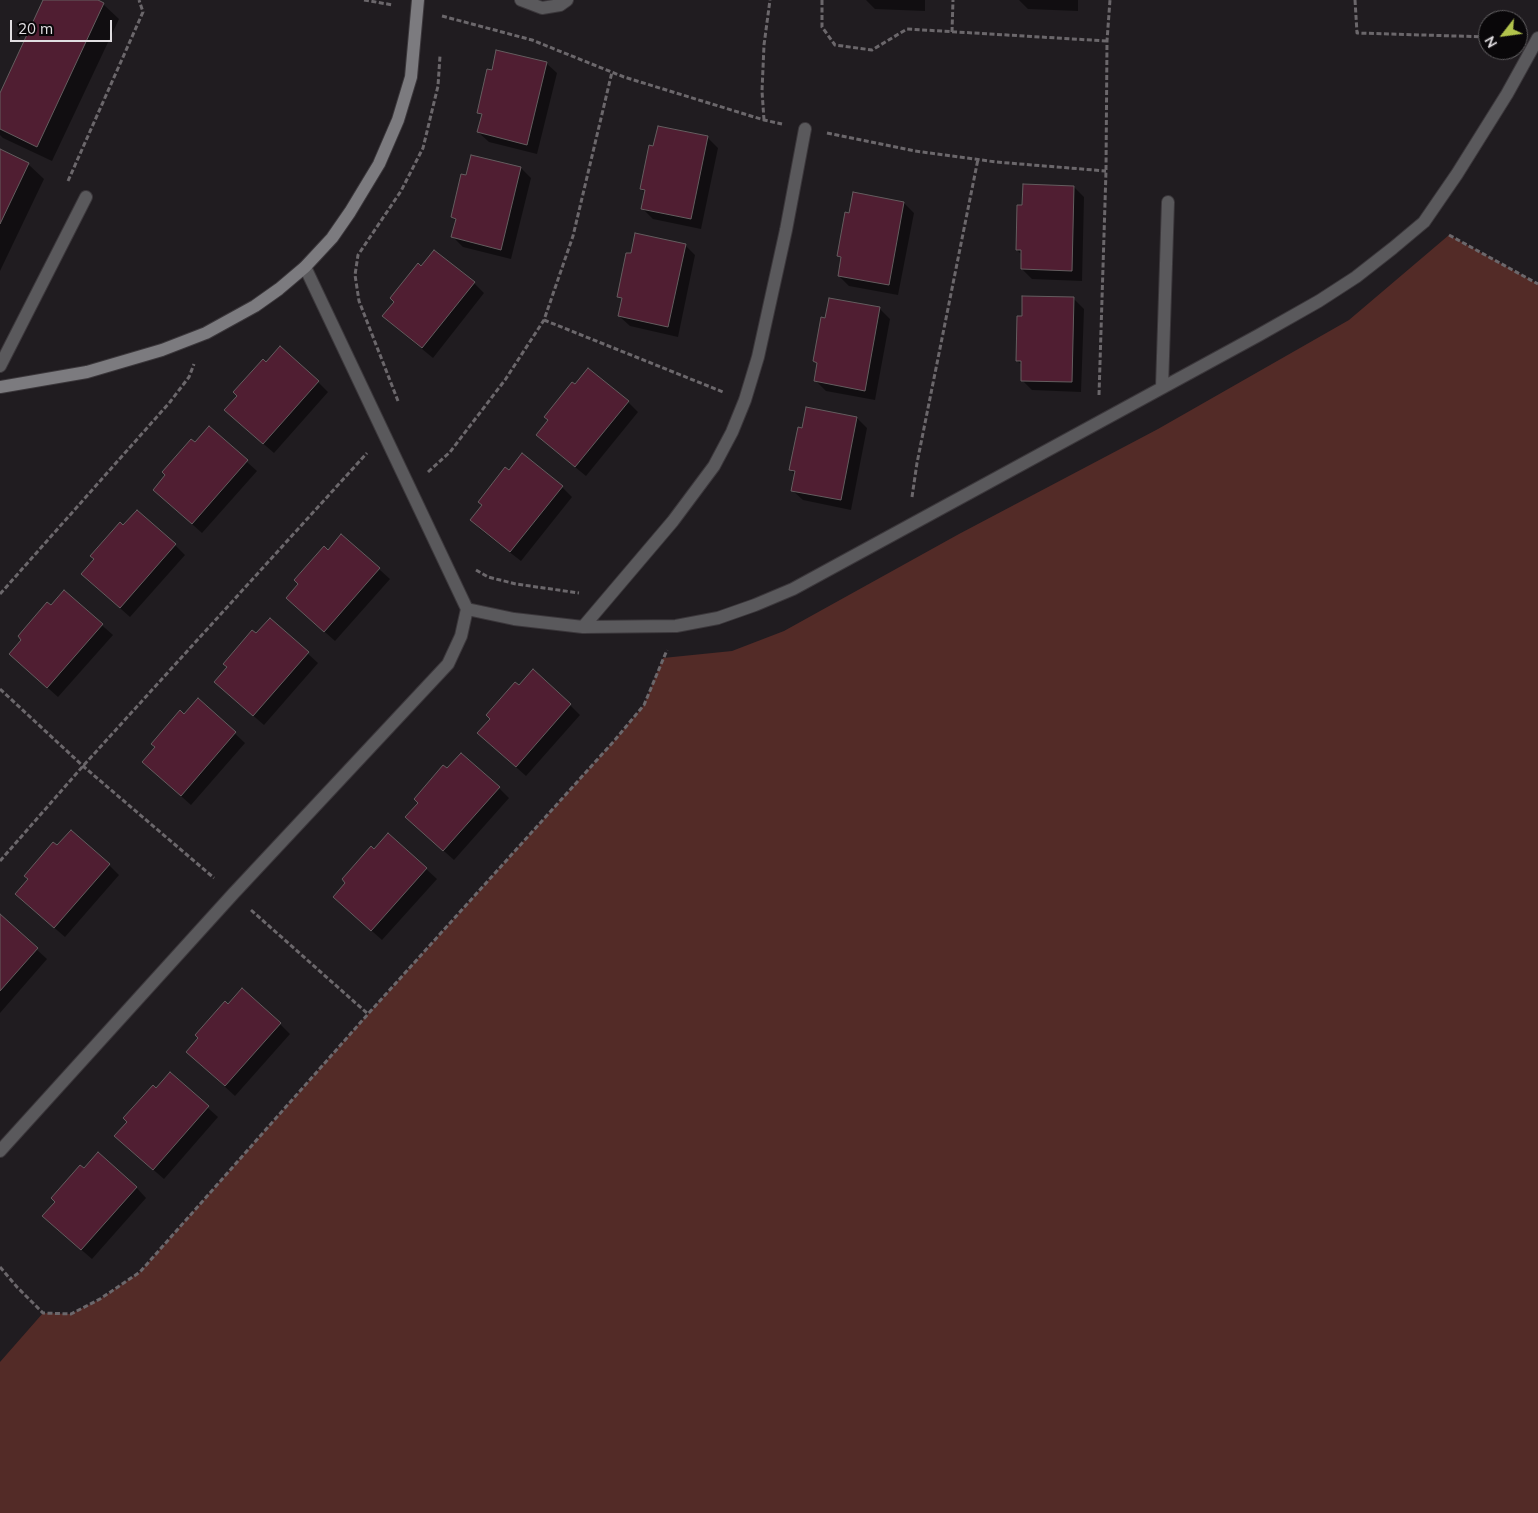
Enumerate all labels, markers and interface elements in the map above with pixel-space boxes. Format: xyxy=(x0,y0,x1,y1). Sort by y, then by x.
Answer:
scale bar xyxy=(12,10,115,42)
north arrow xyxy=(1478,10,1528,60)
text: 20 m xyxy=(18,19,53,38)
text: N xyxy=(1480,33,1501,51)

